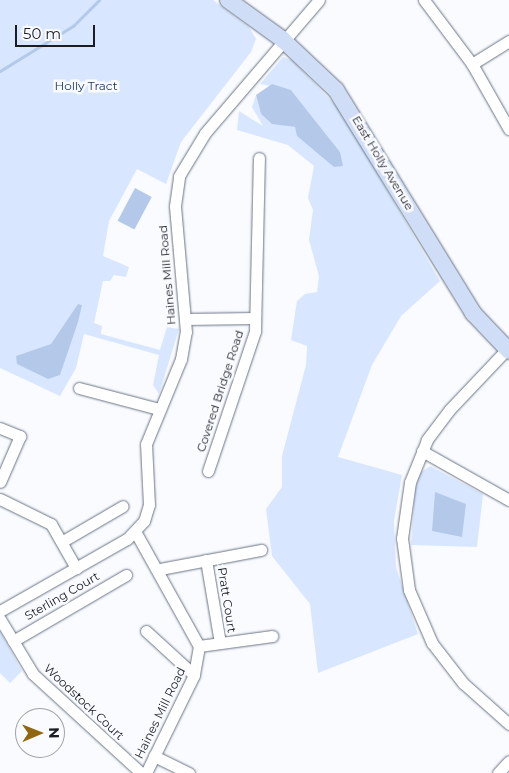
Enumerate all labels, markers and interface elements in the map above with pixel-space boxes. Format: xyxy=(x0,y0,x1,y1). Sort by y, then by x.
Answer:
scale bar xyxy=(18,15,98,47)
text: 50 m xyxy=(23,24,61,43)
park label: Holly Tract xyxy=(54,79,118,93)
street label: East Holly Avenue xyxy=(349,113,417,213)
street label: Haines Mill Road xyxy=(155,225,179,325)
street label: Covered Bridge Road xyxy=(193,328,247,454)
street label: Pratt Court xyxy=(215,566,239,634)
street label: Sterling Court xyxy=(22,569,102,623)
street label: Woodstock Court xyxy=(41,661,127,743)
street label: Haines Mill Road xyxy=(132,665,188,761)
north arrow xyxy=(15,708,65,758)
text: N xyxy=(45,727,63,739)

